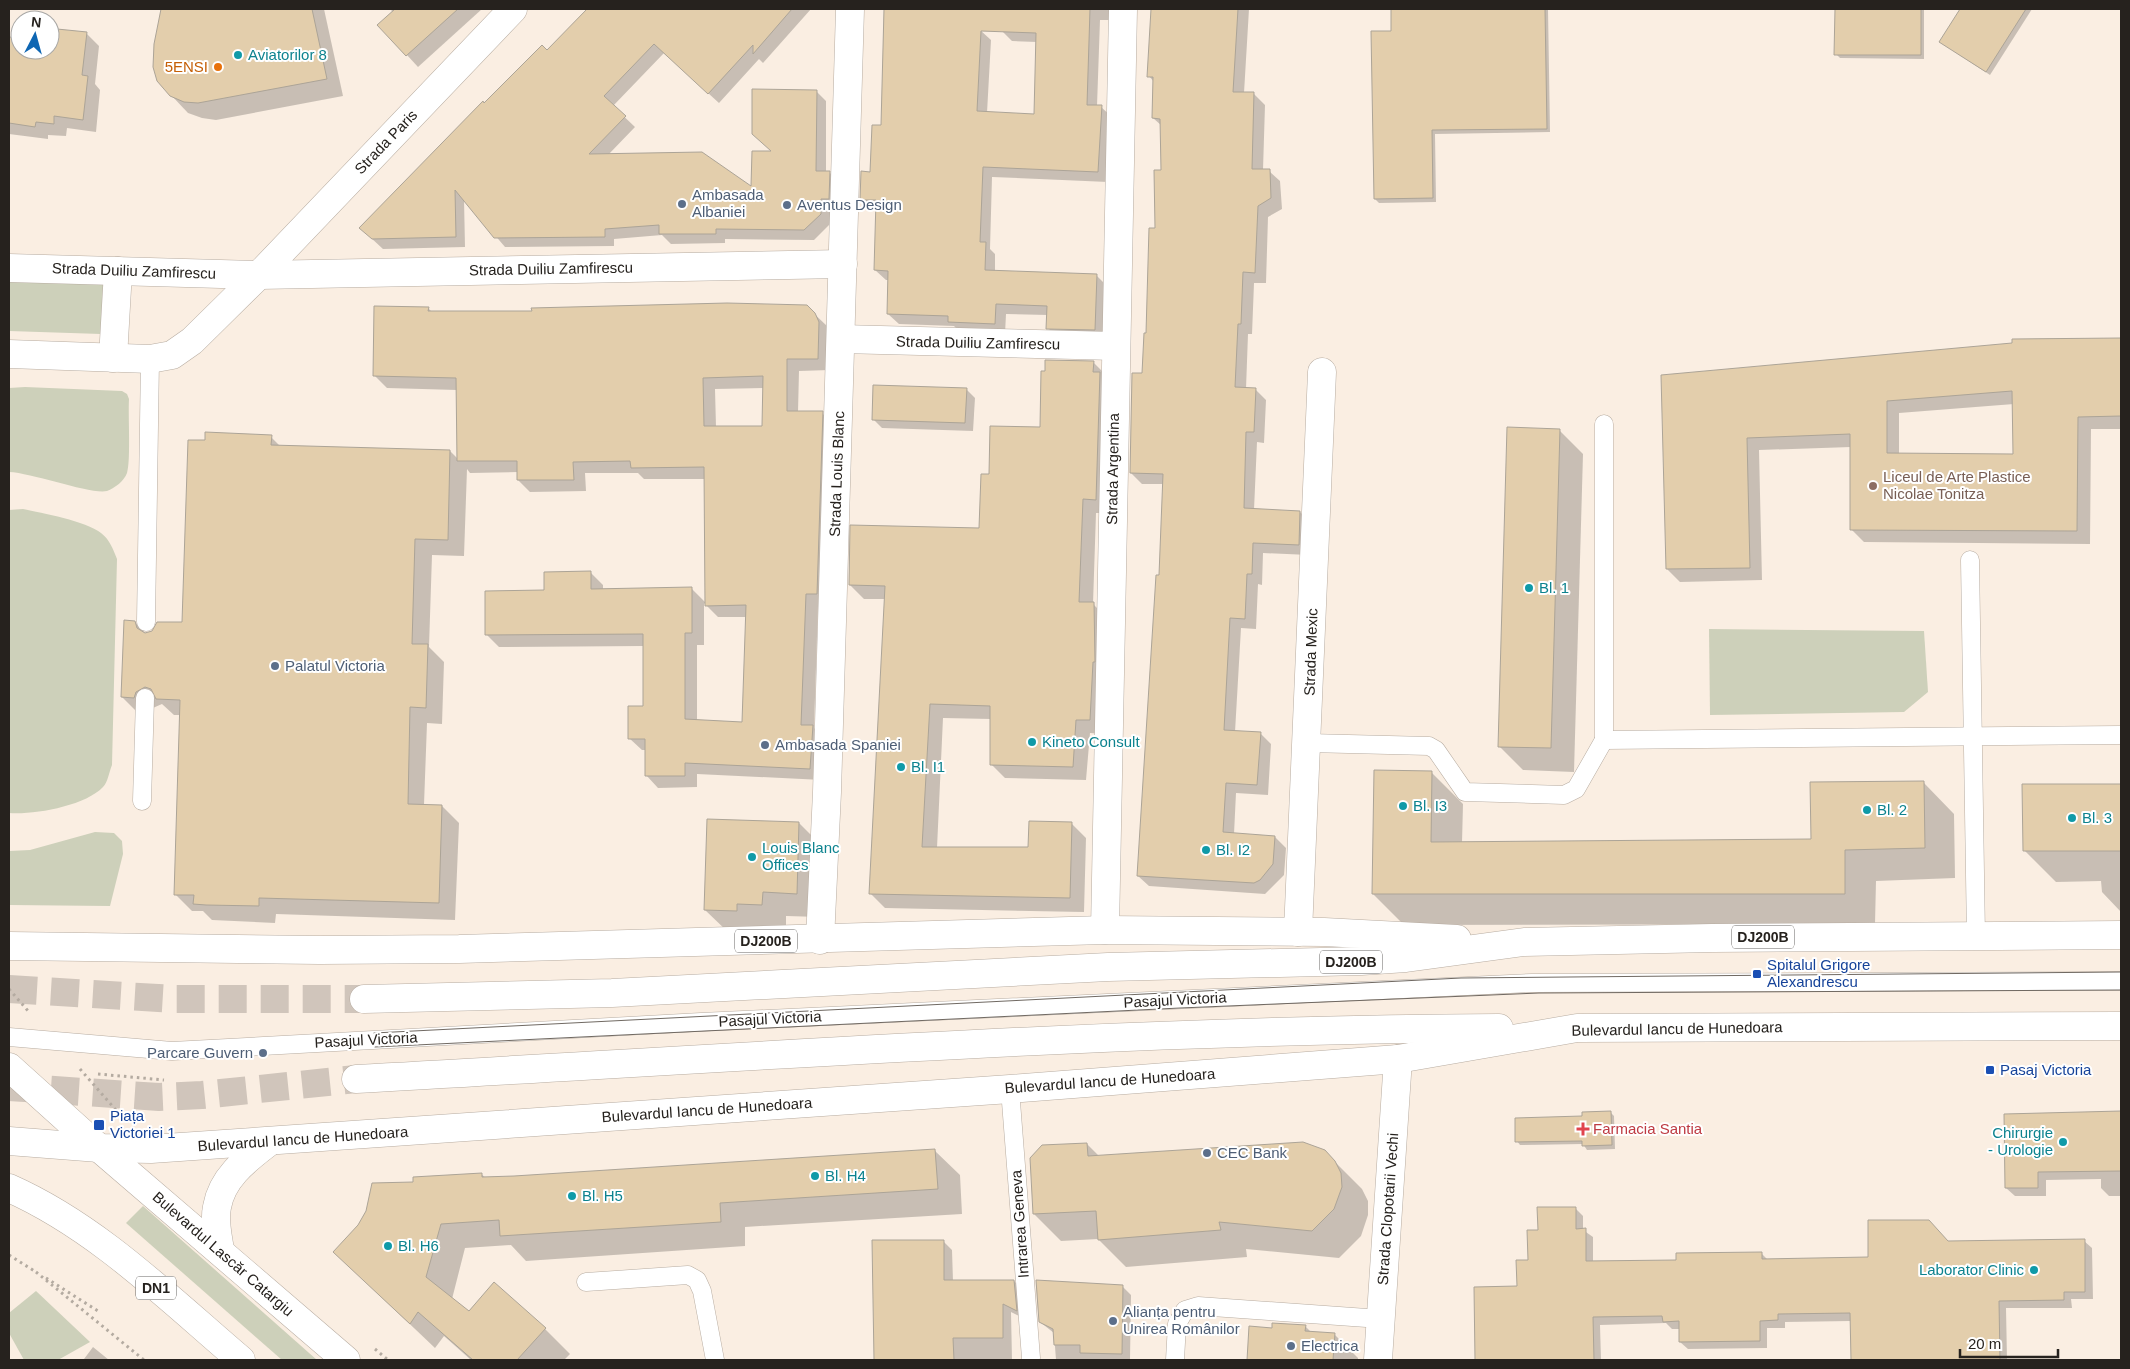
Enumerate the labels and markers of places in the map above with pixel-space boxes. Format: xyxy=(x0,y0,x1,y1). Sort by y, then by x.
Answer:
place label: Aviatorilor 8 xyxy=(248,46,327,63)
marker: Aviatorilor 8 xyxy=(232,49,244,61)
place label: 5ENSI xyxy=(165,58,208,75)
marker: 5ENSI xyxy=(212,61,224,73)
place label: Ambasada Albaniei xyxy=(692,186,764,220)
place label: Aventus Design xyxy=(797,196,902,213)
marker: Ambasada Albaniei xyxy=(676,198,688,210)
marker: Aventus Design xyxy=(781,199,793,211)
place label: Liceul de Arte Plastice Nicolae Tonitza xyxy=(1883,468,2031,502)
marker: Liceul de Arte Plastice Nicolae Tonitza xyxy=(1867,480,1879,492)
place label: Bl. 1 xyxy=(1539,579,1569,596)
marker: Bl. 1 xyxy=(1523,582,1535,594)
place label: Palatul Victoria xyxy=(285,657,385,674)
marker: Palatul Victoria xyxy=(269,660,281,672)
place label: Kineto Consult xyxy=(1042,733,1140,750)
place label: Ambasada Spaniei xyxy=(775,736,901,753)
marker: Kineto Consult xyxy=(1026,736,1038,748)
marker: Ambasada Spaniei xyxy=(759,739,771,751)
place label: Bl. I1 xyxy=(911,758,945,775)
marker: Bl. I1 xyxy=(895,761,907,773)
place label: Bl. I3 xyxy=(1413,797,1447,814)
marker: Bl. I3 xyxy=(1397,800,1409,812)
place label: Bl. 2 xyxy=(1877,801,1907,818)
marker: Bl. 2 xyxy=(1861,804,1873,816)
place label: Bl. 3 xyxy=(2082,809,2112,826)
marker: Bl. 3 xyxy=(2066,812,2078,824)
place label: Louis Blanc Offices xyxy=(762,839,840,873)
place label: Bl. I2 xyxy=(1216,841,1250,858)
marker: Bl. I2 xyxy=(1200,844,1212,856)
marker: Louis Blanc Offices xyxy=(746,851,758,863)
place label: Spitalul Grigore Alexandrescu xyxy=(1767,956,1870,990)
marker: Spitalul Grigore Alexandrescu xyxy=(1751,968,1763,980)
place label: Parcare Guvern xyxy=(147,1044,253,1061)
marker: Parcare Guvern xyxy=(257,1047,269,1059)
place label: Pasaj Victoria xyxy=(2000,1061,2092,1078)
marker: Pasaj Victoria xyxy=(1984,1064,1996,1076)
place label: Piața Victoriei 1 xyxy=(110,1107,176,1141)
marker: Piața Victoriei 1 xyxy=(92,1118,106,1132)
place label: Farmacia Santia xyxy=(1593,1120,1703,1137)
marker: Farmacia Santia xyxy=(1577,1123,1589,1135)
place label: Chirurgie - Urologie xyxy=(1988,1124,2053,1158)
marker: Chirurgie - Urologie xyxy=(2057,1136,2069,1148)
place label: CEC Bank xyxy=(1217,1144,1288,1161)
marker: CEC Bank xyxy=(1201,1147,1213,1159)
place label: Bl. H4 xyxy=(825,1167,866,1184)
marker: Bl. H4 xyxy=(809,1170,821,1182)
place label: Bl. H5 xyxy=(582,1187,623,1204)
marker: Bl. H5 xyxy=(566,1190,578,1202)
place label: Bl. H6 xyxy=(398,1237,439,1254)
marker: Bl. H6 xyxy=(382,1240,394,1252)
place label: Laborator Clinic xyxy=(1919,1261,2024,1278)
marker: Laborator Clinic xyxy=(2028,1264,2040,1276)
place label: Alianța pentru Unirea Românilor xyxy=(1123,1303,1240,1337)
marker: Alianța pentru Unirea Românilor xyxy=(1107,1315,1119,1327)
place label: Electrica xyxy=(1301,1337,1359,1354)
marker: Electrica xyxy=(1285,1340,1297,1352)

